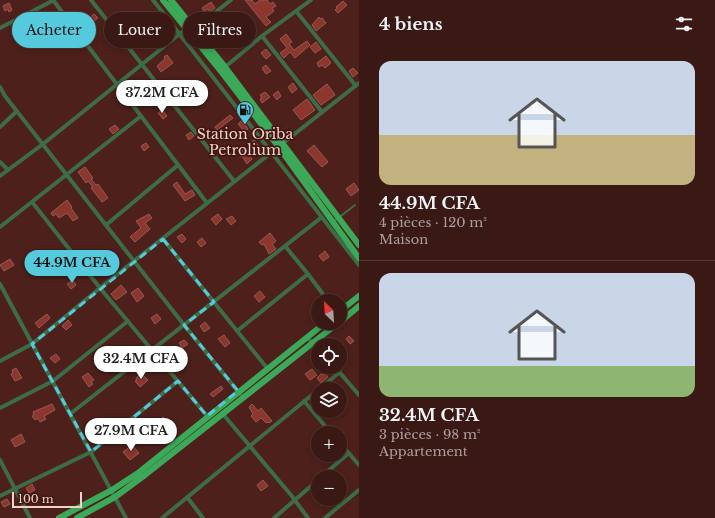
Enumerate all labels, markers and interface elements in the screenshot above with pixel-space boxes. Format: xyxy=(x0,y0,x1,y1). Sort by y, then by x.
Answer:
chip: Acheter xyxy=(12,12,96,48)
chip: Louer xyxy=(104,12,175,48)
chip: Filtres xyxy=(183,12,256,48)
icon: filters xyxy=(673,13,695,35)
text: 4 biens xyxy=(379,14,443,35)
pin: 37.2M CFA xyxy=(116,80,208,114)
text: 37.2M CFA xyxy=(125,84,199,101)
icon: home xyxy=(501,87,573,159)
fuel station icon: Station Oriba Petrolium xyxy=(235,100,255,125)
place label: Station Oriba Petrolium xyxy=(197,125,293,159)
text: 44.9M CFA xyxy=(379,193,480,214)
text: 4 pièces · 120 m² xyxy=(379,214,487,231)
text: Maison xyxy=(379,231,428,248)
pin: 44.9M CFA xyxy=(26,250,118,284)
text: 44.9M CFA xyxy=(33,254,111,271)
north arrow xyxy=(311,294,347,330)
map controls xyxy=(311,294,347,506)
icon: home xyxy=(501,299,573,371)
button: locate xyxy=(311,338,347,374)
pin: 32.4M CFA xyxy=(95,346,187,380)
text: 32.4M CFA xyxy=(103,350,179,367)
button: layers xyxy=(311,382,347,418)
text: 32.4M CFA xyxy=(379,405,479,426)
pin: 27.9M CFA xyxy=(85,418,177,452)
text: 27.9M CFA xyxy=(94,422,168,439)
button: + xyxy=(311,426,347,462)
text: 3 pièces · 98 m² xyxy=(379,426,481,443)
text: Appartement xyxy=(379,443,468,460)
button: − xyxy=(311,470,347,506)
scale bar xyxy=(12,490,82,509)
text: 100 m xyxy=(18,492,54,506)

